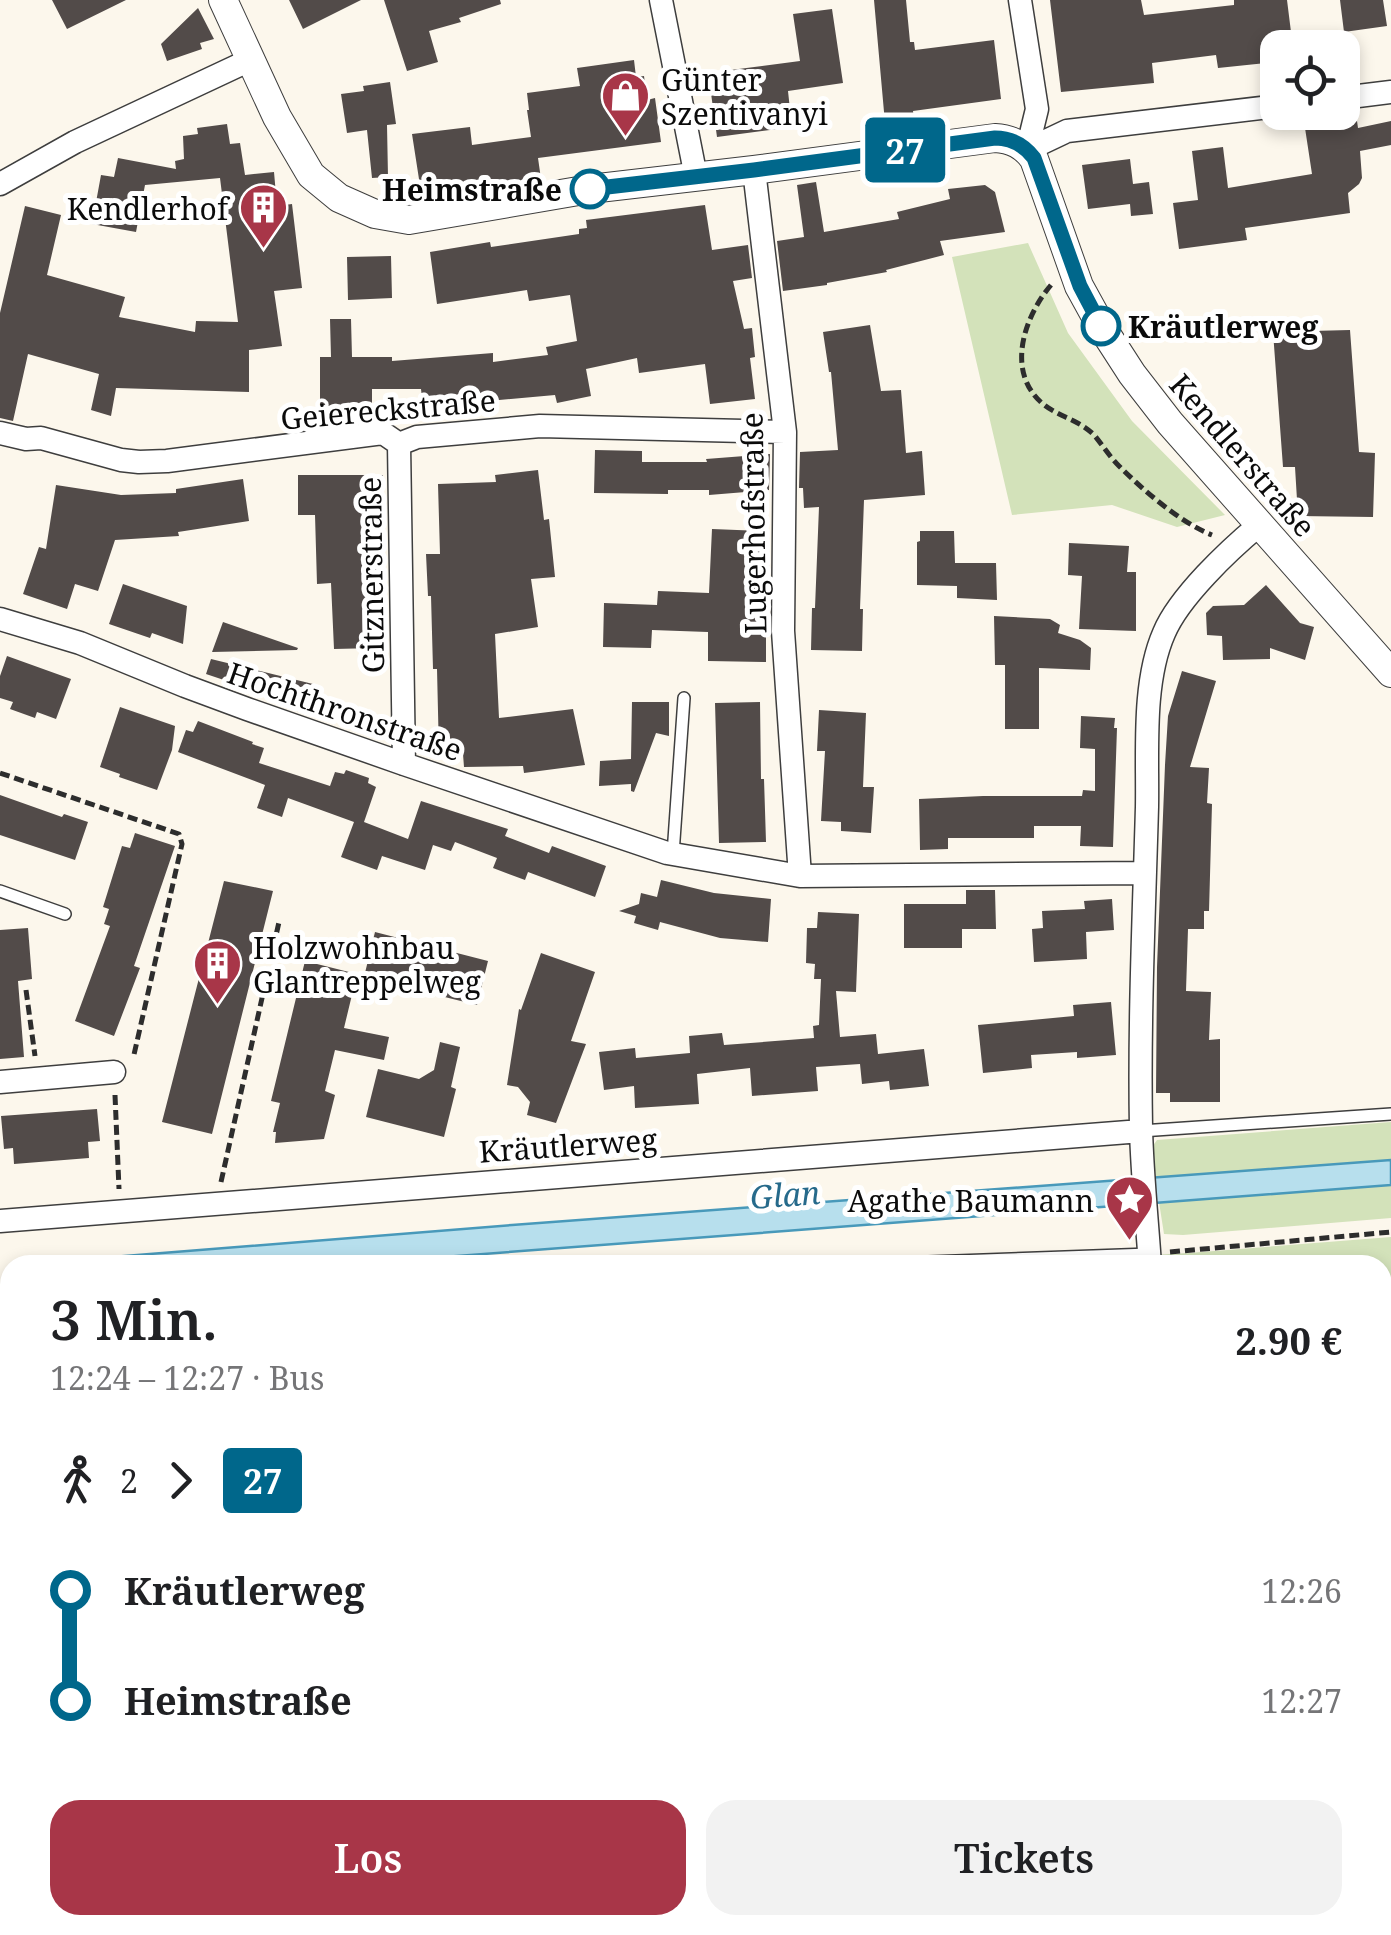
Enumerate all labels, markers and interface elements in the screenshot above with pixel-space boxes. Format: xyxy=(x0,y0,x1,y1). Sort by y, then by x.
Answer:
map controls xyxy=(1260,30,1360,130)
button: locate xyxy=(1260,30,1360,130)
place label: Günter Szentivanyi xyxy=(661,59,828,134)
shop icon: Günter Szentivanyi xyxy=(600,70,652,138)
line badge: 27 xyxy=(860,118,950,182)
text: 27 xyxy=(885,127,925,174)
place label: Heimstraße xyxy=(382,169,562,210)
marker: Heimstraße xyxy=(571,170,609,208)
building icon: Kendlerhof xyxy=(237,182,289,250)
place label: Kendlerhof xyxy=(67,188,231,229)
place label: Kräutlerweg xyxy=(1128,306,1319,347)
marker: Kräutlerweg xyxy=(1082,307,1120,345)
street label: Kendlerstraße xyxy=(1161,365,1325,545)
street label: Geiereckstraße xyxy=(279,379,497,439)
street label: Lugerhofstraße xyxy=(731,412,775,634)
street label: Gitznerstraße xyxy=(349,476,393,674)
street label: Hochthronstraße xyxy=(222,652,468,770)
place label: Holzwohnbau Glantreppelweg xyxy=(253,927,481,1002)
building icon: Holzwohnbau Glantreppelweg xyxy=(192,938,244,1006)
street label: Kräutlerweg xyxy=(478,1118,658,1172)
water label: Glan xyxy=(748,1170,822,1218)
place icon: Agathe Baumann xyxy=(1103,1174,1155,1242)
place label: Agathe Baumann xyxy=(847,1180,1094,1221)
text: 3 Min. xyxy=(50,1281,218,1356)
text: 2.90 € xyxy=(1235,1314,1342,1366)
text: 12:24 – 12:27 · Bus xyxy=(50,1356,324,1399)
icon: walk xyxy=(50,1453,105,1508)
icon: forward xyxy=(153,1453,208,1508)
text: 27 xyxy=(243,1457,282,1504)
text: 2 xyxy=(120,1459,138,1502)
text: Kräutlerweg xyxy=(124,1564,365,1616)
text: 12:26 xyxy=(1261,1569,1342,1612)
text: Heimstraße xyxy=(124,1674,352,1726)
text: 12:27 xyxy=(1261,1679,1342,1722)
button: Los xyxy=(50,1800,686,1915)
button: Tickets xyxy=(706,1800,1342,1915)

